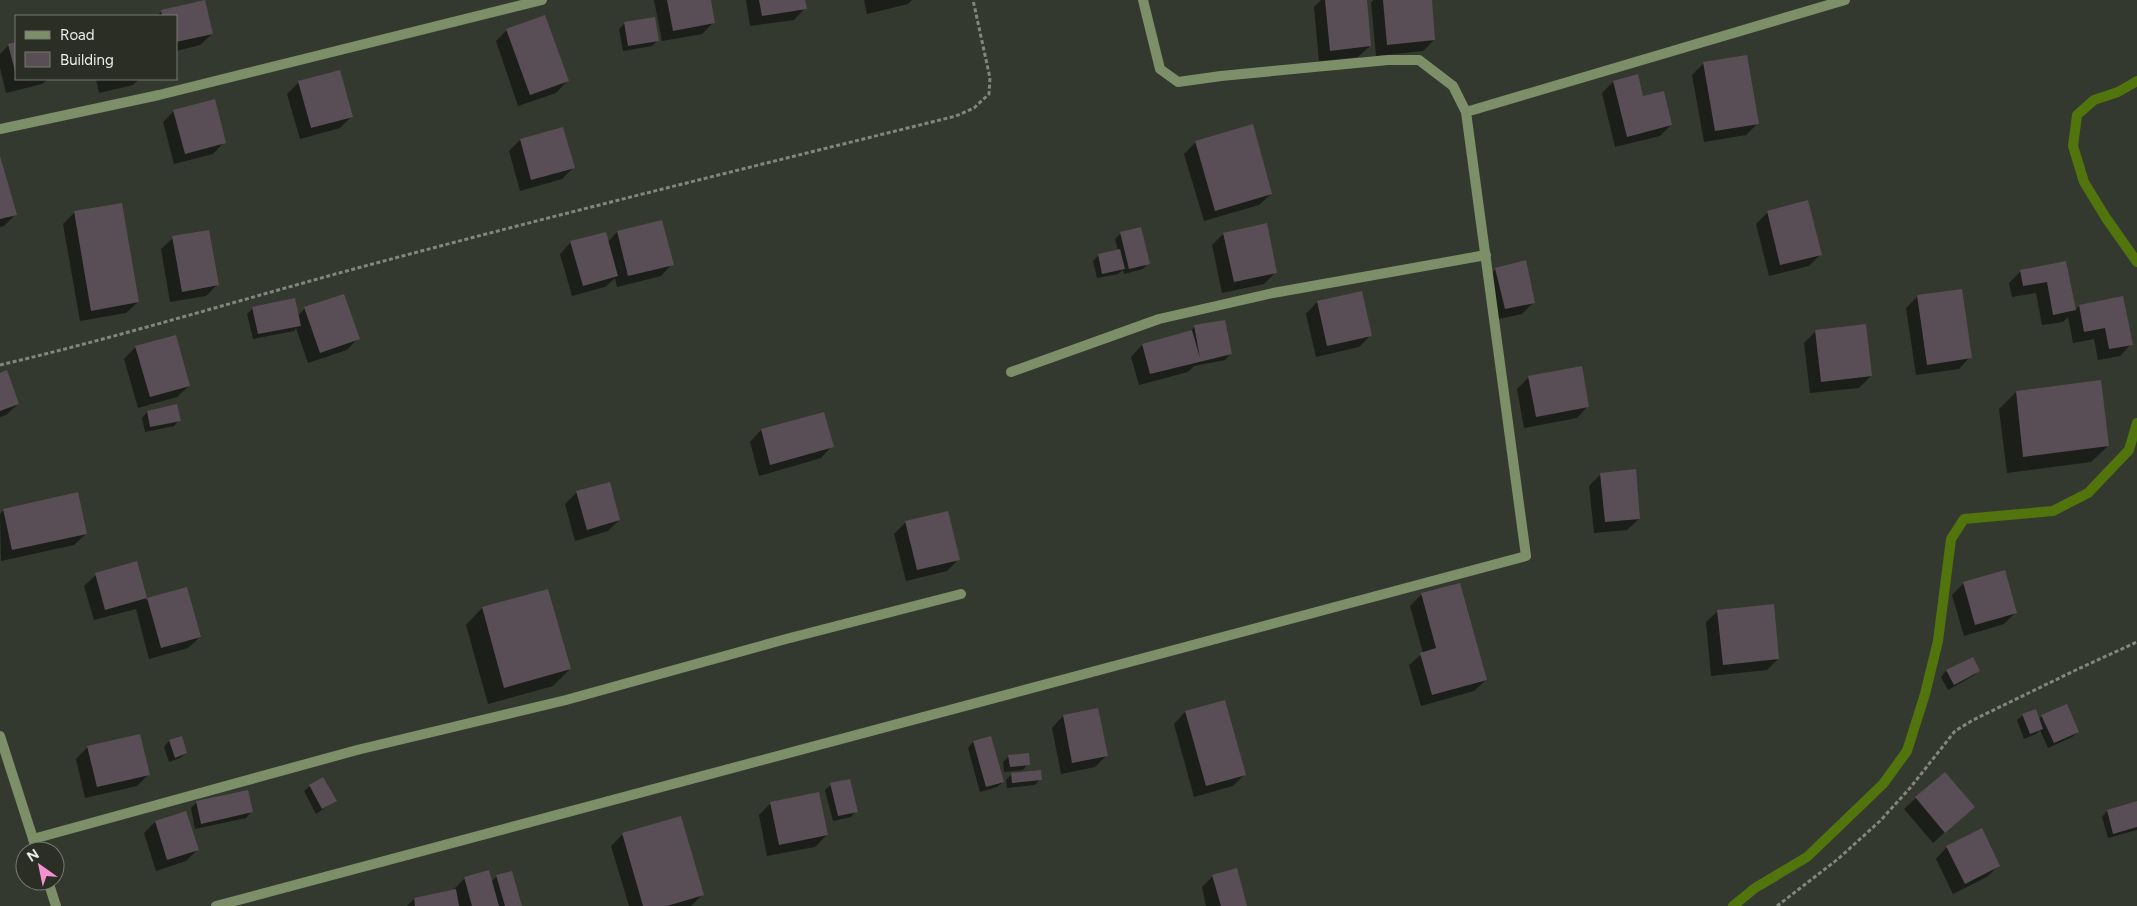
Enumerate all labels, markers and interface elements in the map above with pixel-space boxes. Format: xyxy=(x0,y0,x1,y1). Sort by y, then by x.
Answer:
legend xyxy=(15,15,178,80)
text: Road xyxy=(60,26,95,44)
text: Building xyxy=(60,51,114,69)
north arrow xyxy=(15,841,65,891)
text: N xyxy=(24,845,42,866)

